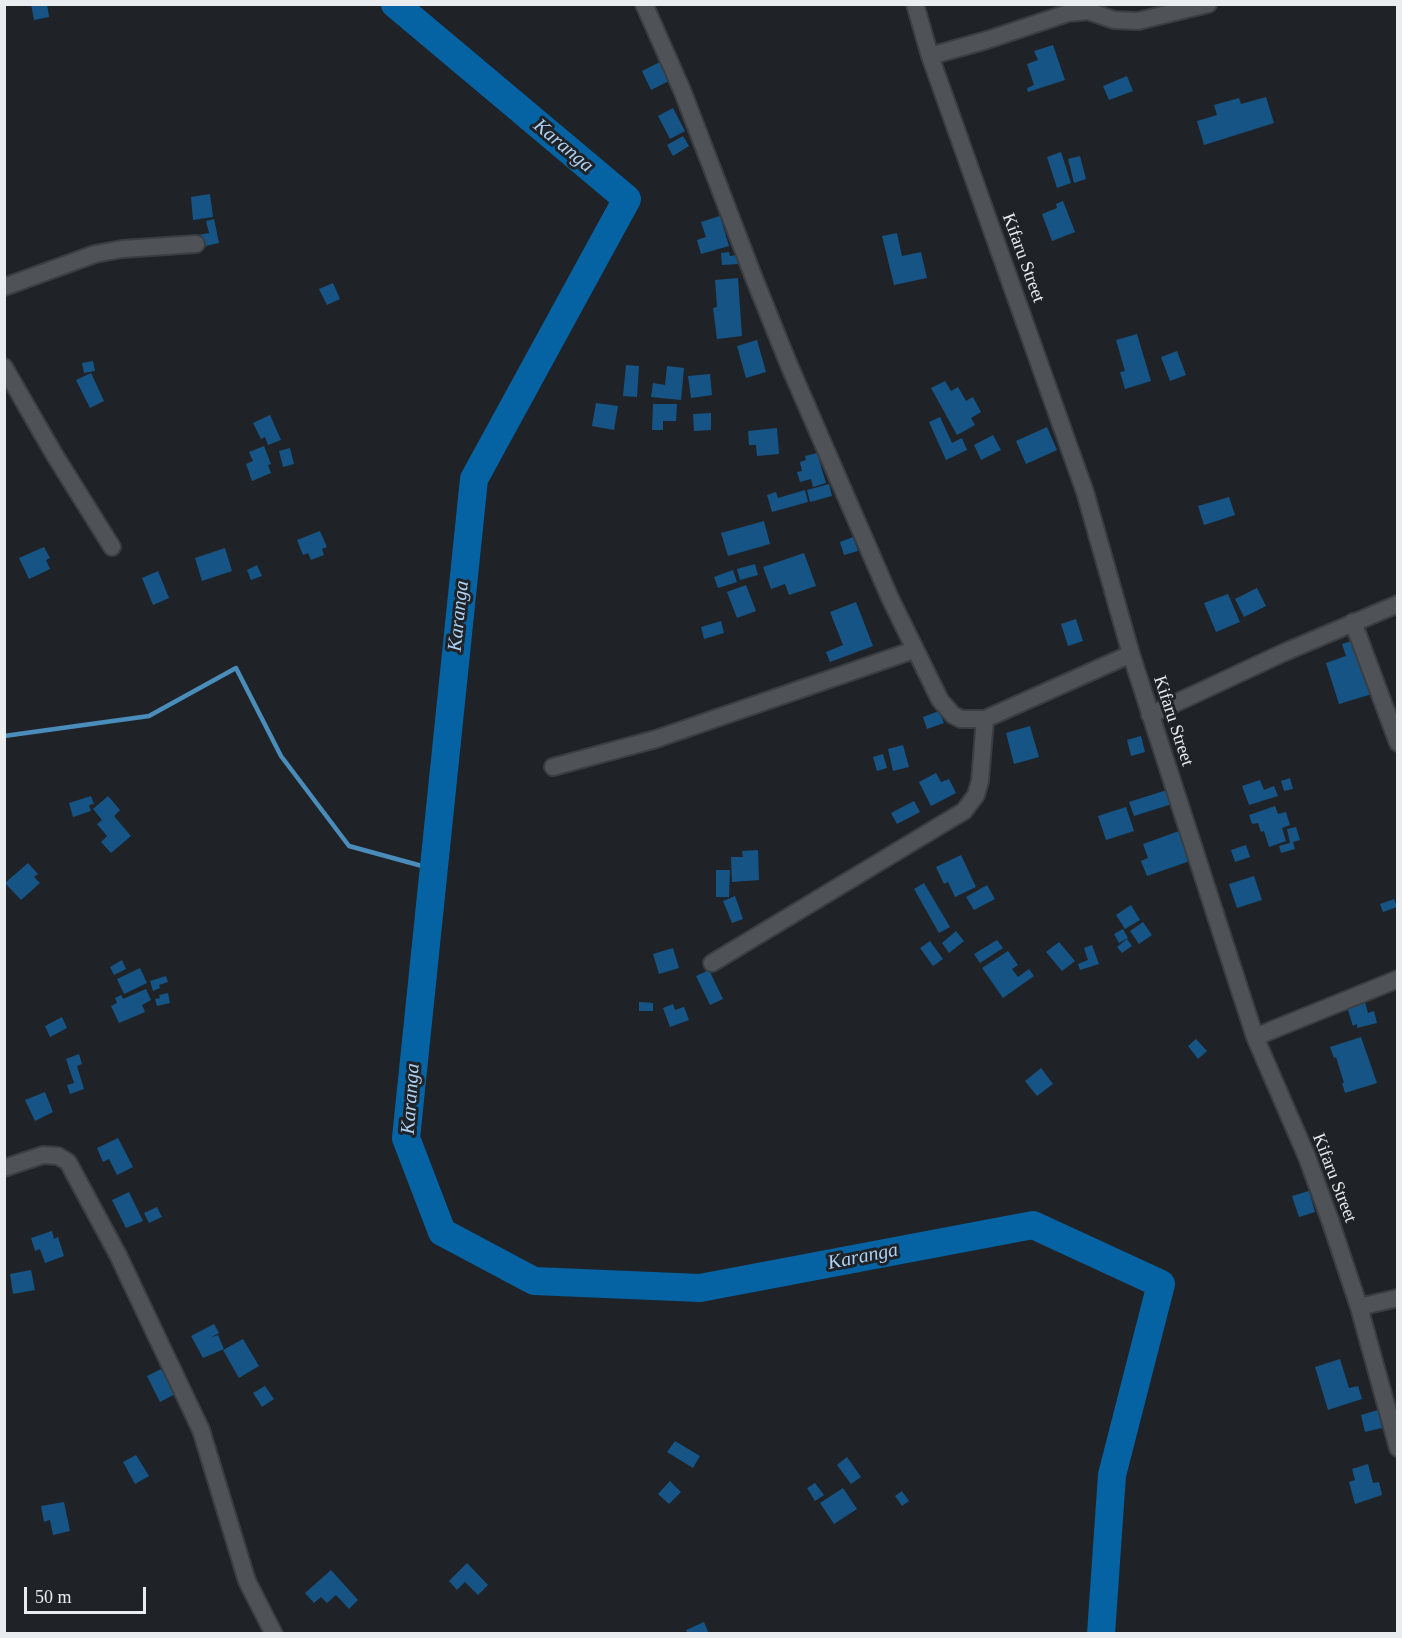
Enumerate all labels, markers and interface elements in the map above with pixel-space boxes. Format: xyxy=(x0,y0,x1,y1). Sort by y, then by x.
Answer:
water label: Karanga xyxy=(528,114,598,178)
street label: Kifaru Street xyxy=(997,210,1049,306)
water label: Karanga xyxy=(443,579,475,653)
street label: Kifaru Street xyxy=(1148,673,1198,769)
water label: Karanga xyxy=(397,1063,425,1135)
street label: Kifaru Street xyxy=(1307,1131,1361,1225)
water label: Karanga xyxy=(826,1238,900,1276)
scale bar xyxy=(27,1575,148,1613)
text: 50 m xyxy=(35,1587,72,1607)

